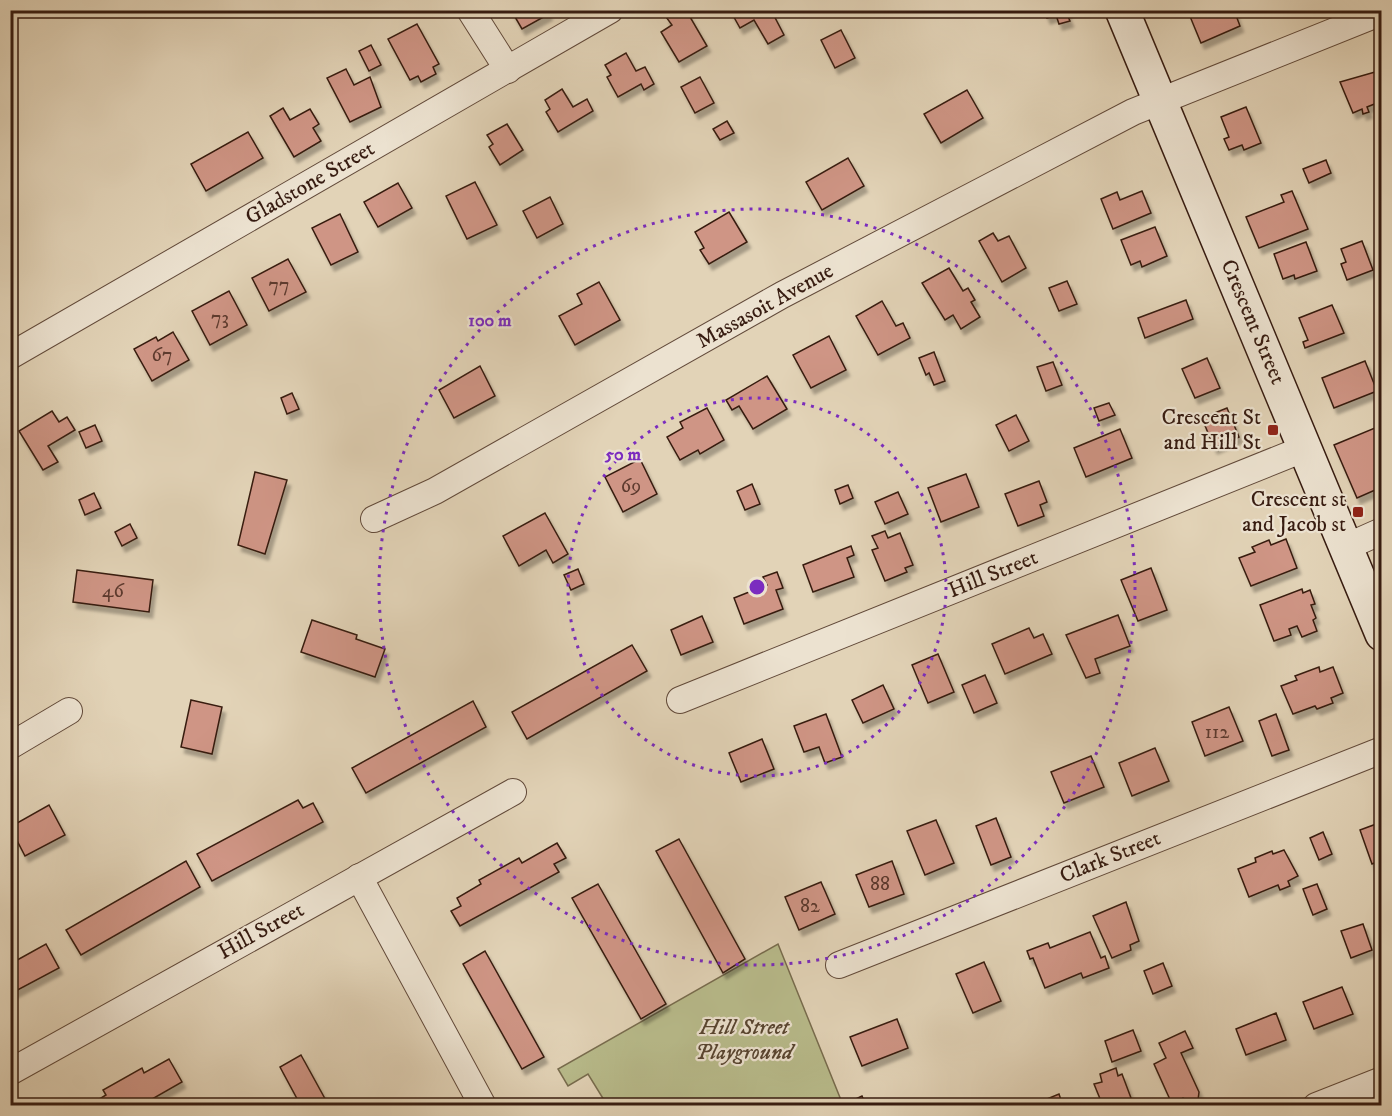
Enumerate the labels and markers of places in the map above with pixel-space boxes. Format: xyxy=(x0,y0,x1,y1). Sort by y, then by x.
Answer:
place label: Crescent St and Hill St xyxy=(1162,404,1261,456)
marker: Crescent St and Hill St xyxy=(1266,423,1280,437)
place label: Crescent st and Jacob st xyxy=(1242,486,1346,538)
marker: Crescent st and Jacob st xyxy=(1351,505,1365,519)
centre of rings xyxy=(747,577,767,597)

